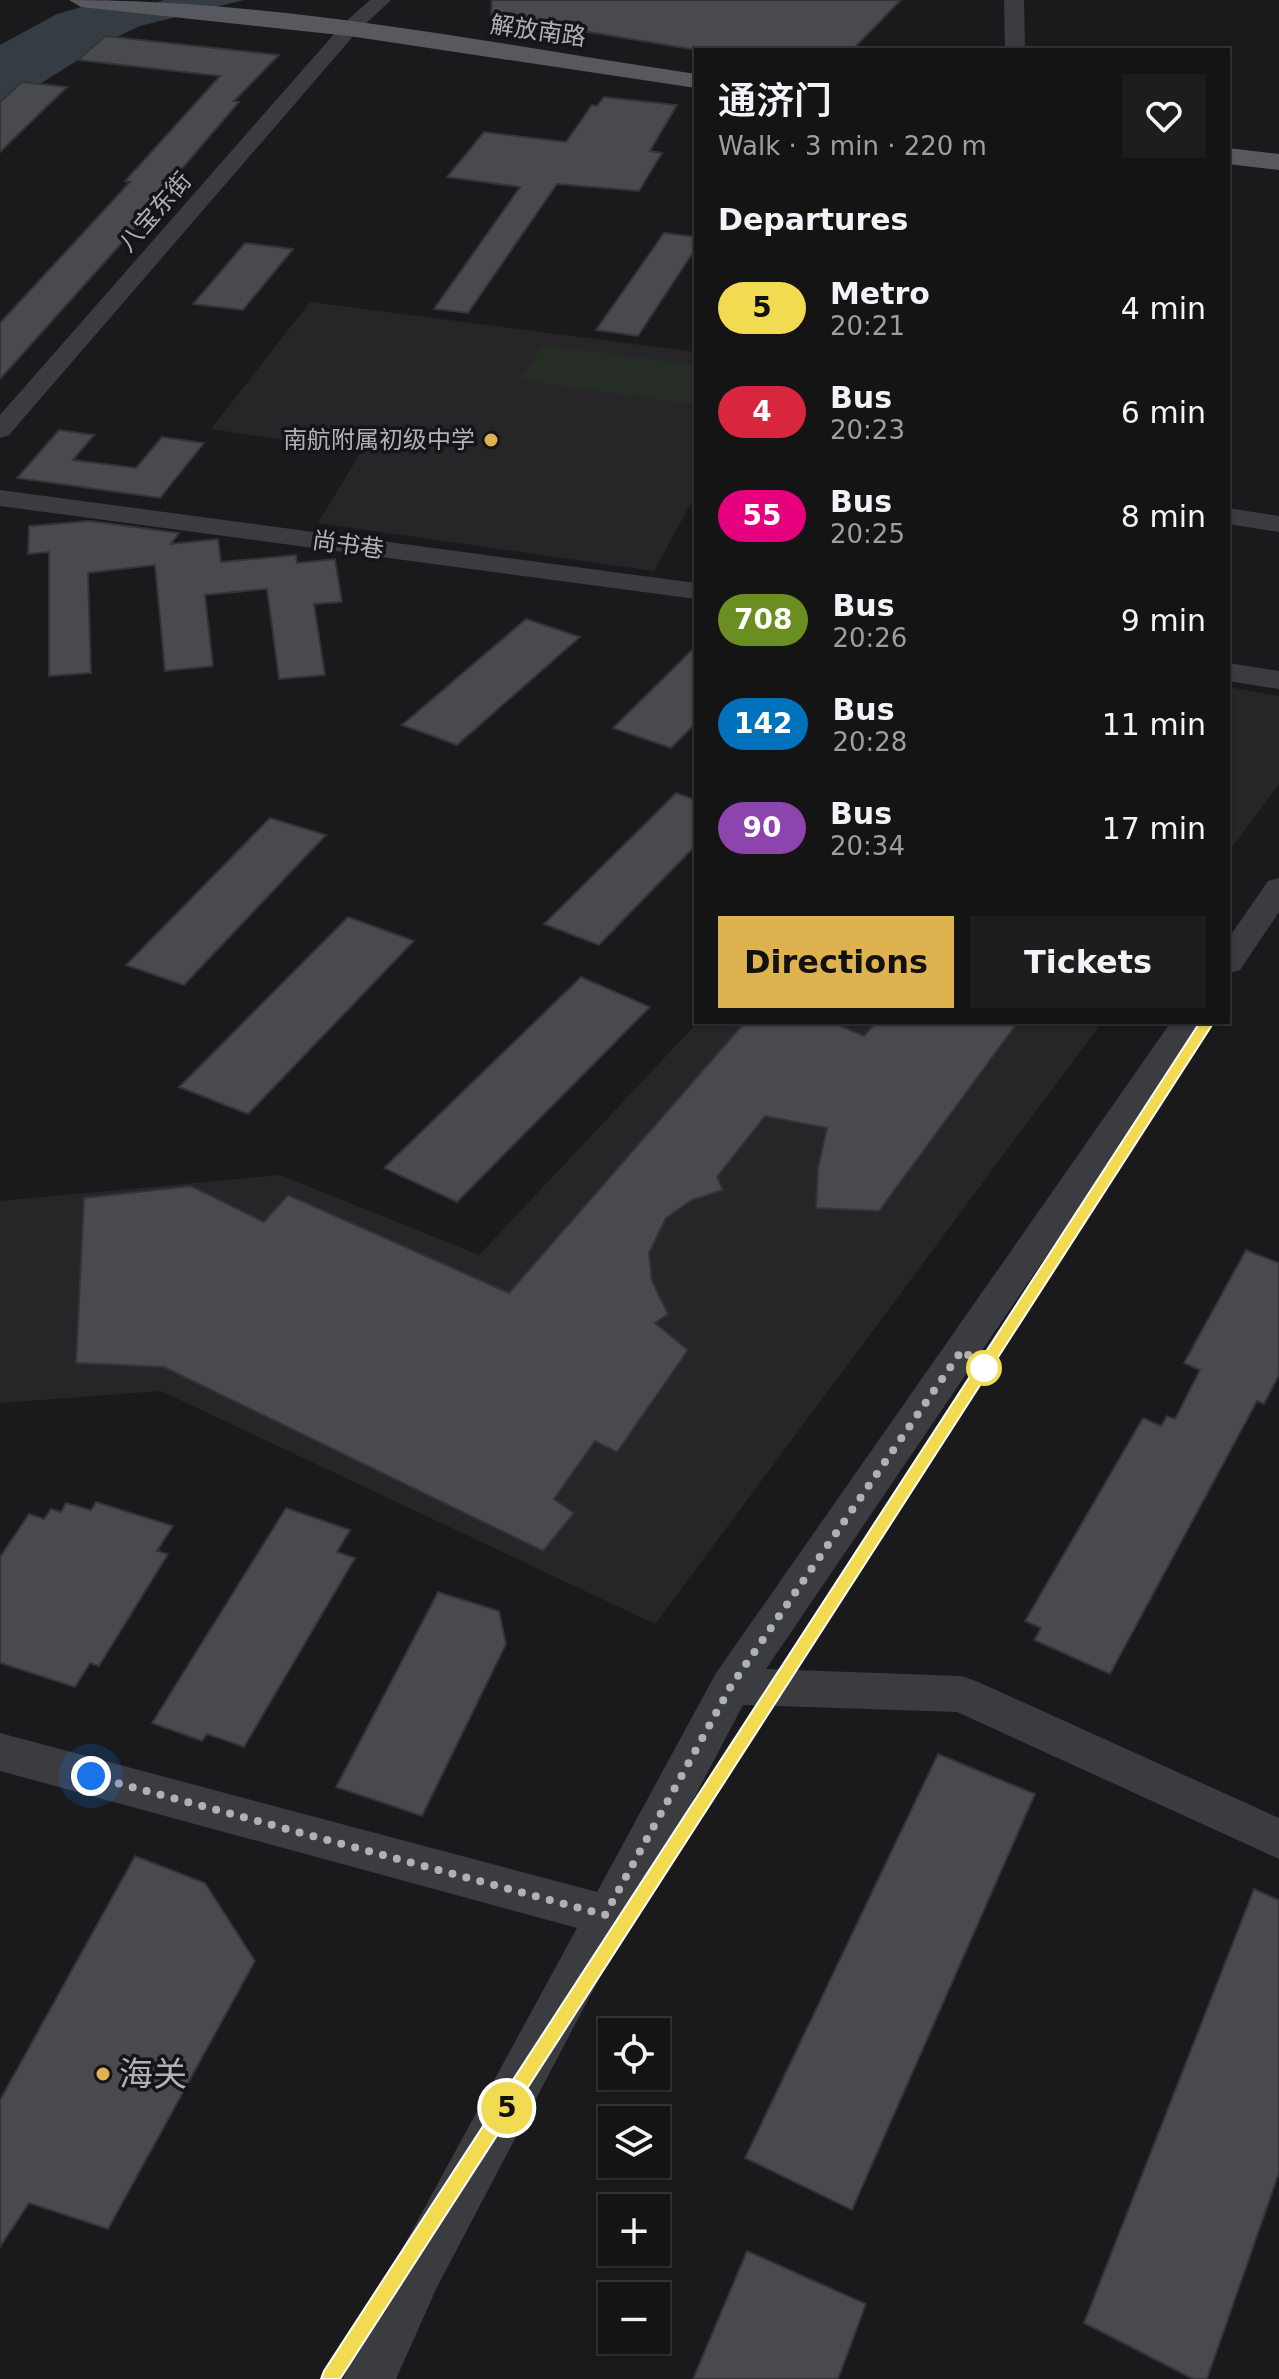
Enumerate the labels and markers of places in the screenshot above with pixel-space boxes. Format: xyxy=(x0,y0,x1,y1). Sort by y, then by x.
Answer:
place label: 南航附属初级中学 xyxy=(283,426,475,454)
marker: 南航附属初级中学 xyxy=(482,431,500,449)
unlabelled marker xyxy=(967,1351,1001,1385)
place label: 海关 xyxy=(119,2054,187,2094)
marker: 海关 xyxy=(94,2065,112,2083)

